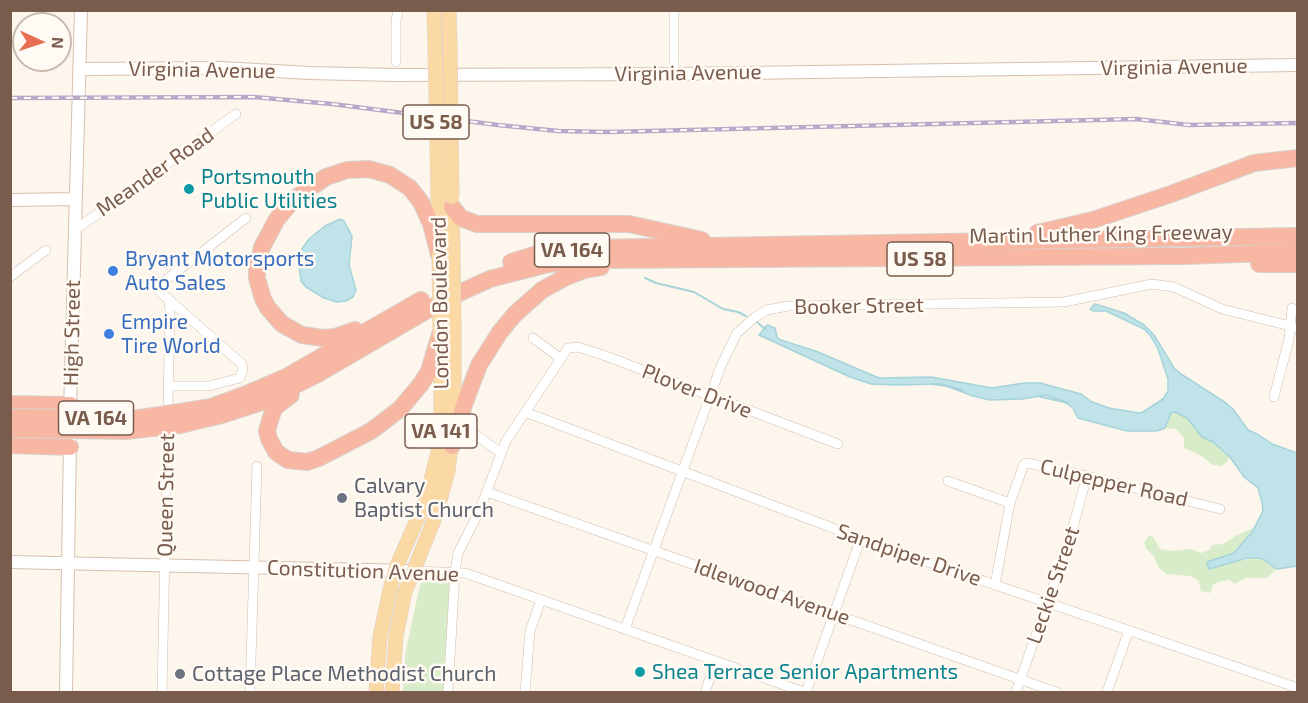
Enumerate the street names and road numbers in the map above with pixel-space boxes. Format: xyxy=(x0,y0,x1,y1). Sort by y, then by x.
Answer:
street label: Virginia Avenue xyxy=(1100,53,1248,81)
street label: Virginia Avenue xyxy=(128,56,276,84)
street label: Virginia Avenue xyxy=(614,59,762,87)
road number: US 58 xyxy=(403,105,469,139)
street label: Meander Road xyxy=(91,122,219,222)
street label: London Boulevard xyxy=(426,216,454,390)
street label: Martin Luther King Freeway xyxy=(969,219,1233,249)
road number: VA 164 xyxy=(534,233,610,267)
road number: US 58 xyxy=(887,242,953,276)
street label: High Street xyxy=(58,280,86,386)
street label: Booker Street xyxy=(794,292,924,320)
street label: Plover Drive xyxy=(638,359,756,423)
road number: VA 164 xyxy=(58,401,134,435)
road number: VA 141 xyxy=(405,414,477,448)
street label: Queen Street xyxy=(152,433,180,557)
street label: Culpepper Road xyxy=(1038,454,1190,512)
street label: Sandpiper Drive xyxy=(833,518,985,592)
street label: Leckie Street xyxy=(1021,523,1085,647)
street label: Idlewood Avenue xyxy=(691,554,853,630)
street label: Constitution Avenue xyxy=(266,555,460,587)

